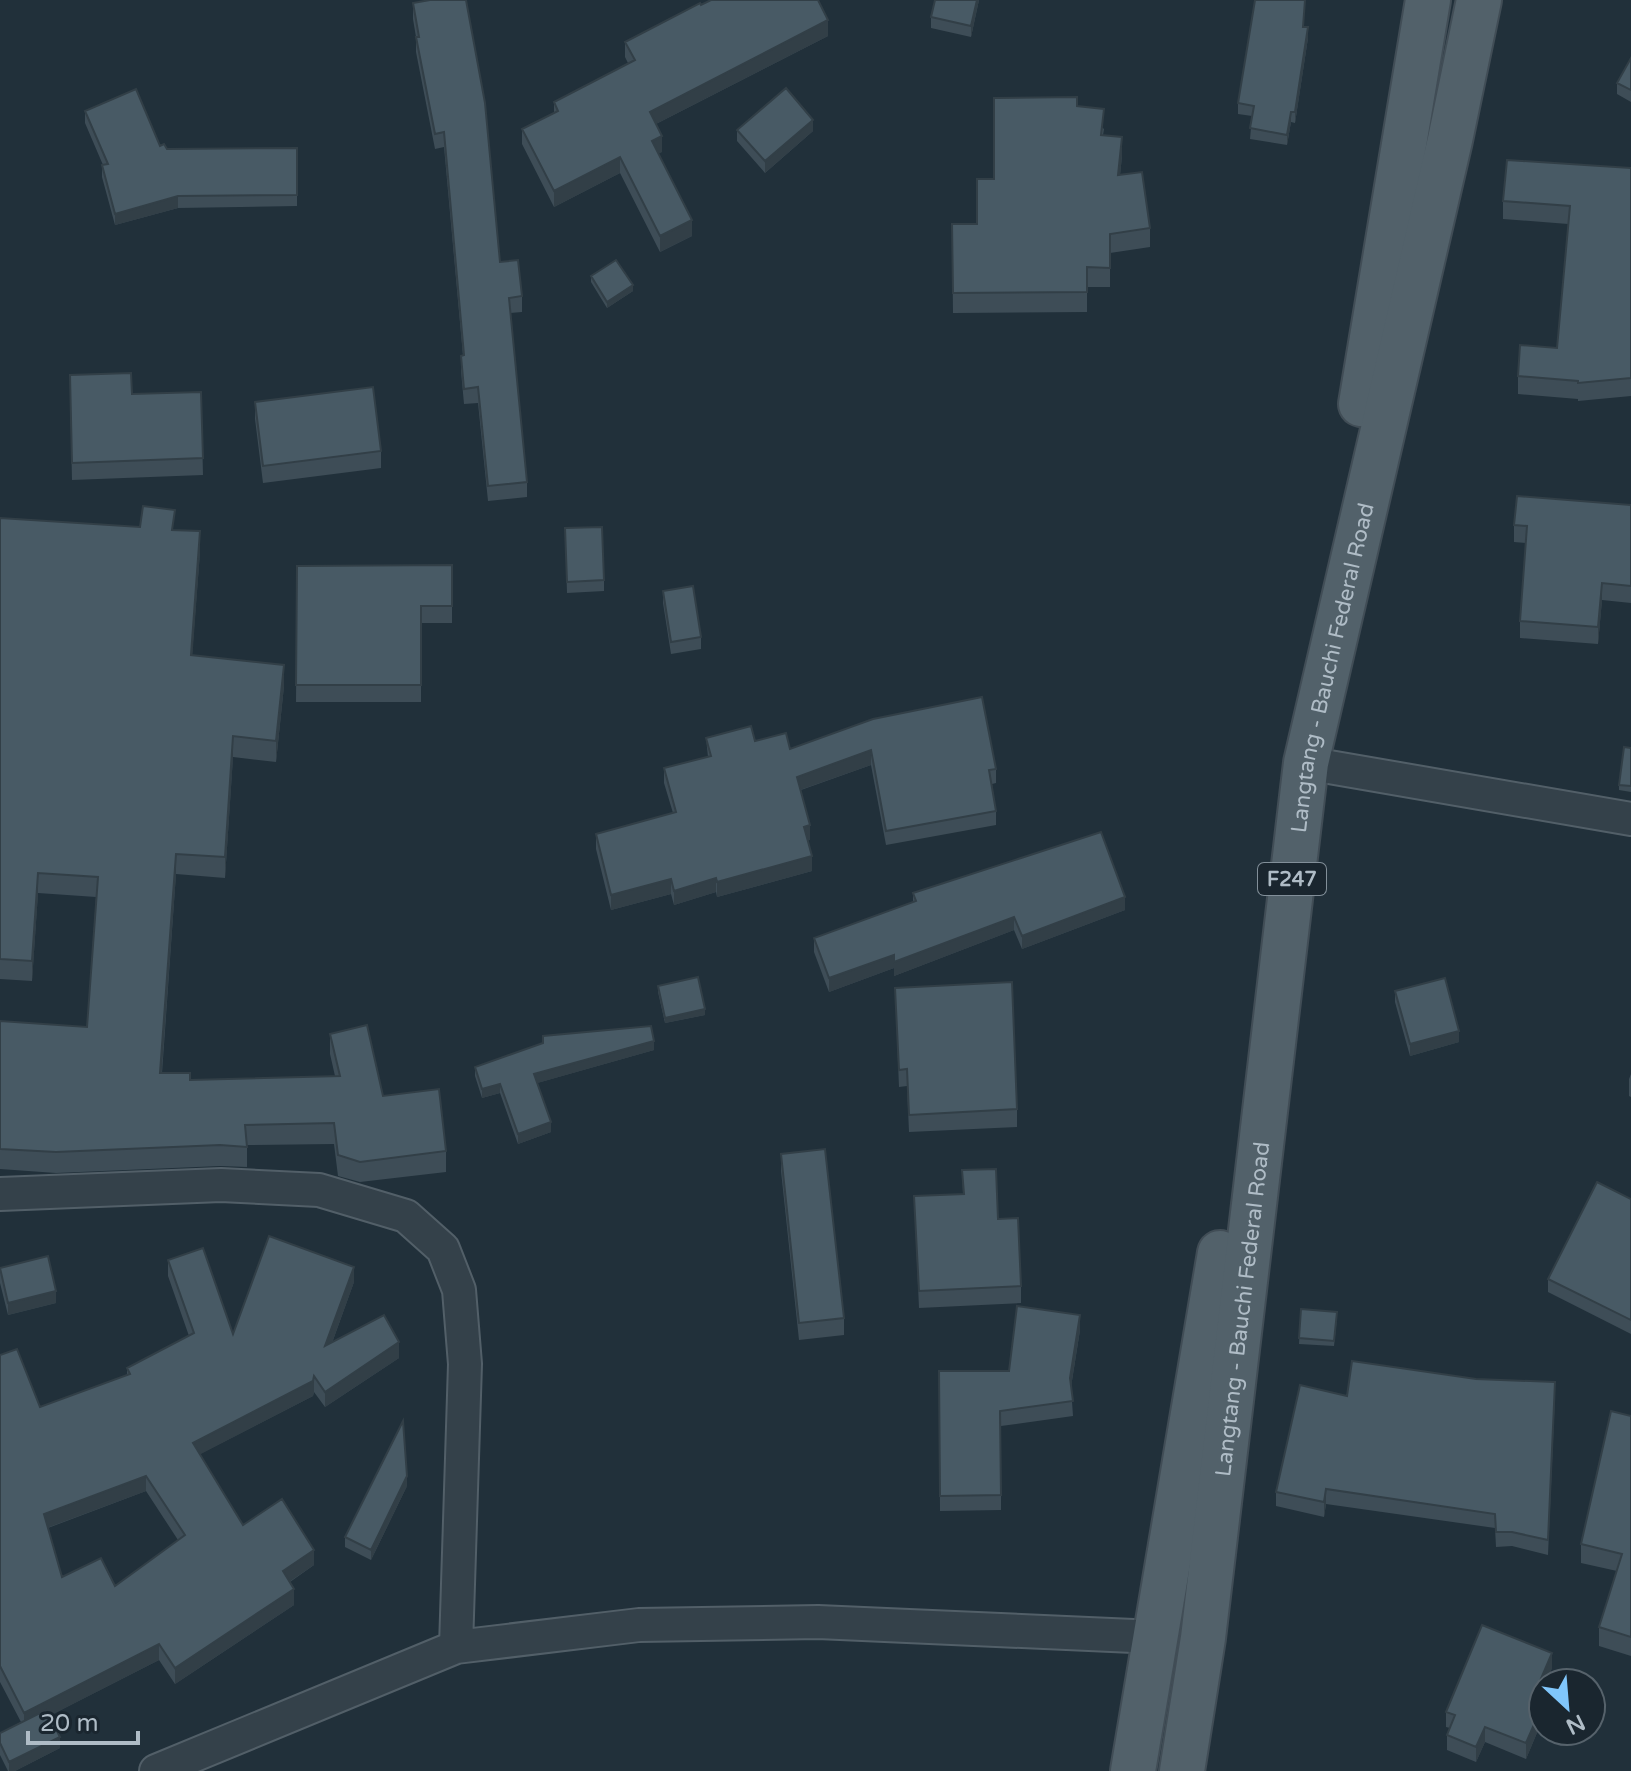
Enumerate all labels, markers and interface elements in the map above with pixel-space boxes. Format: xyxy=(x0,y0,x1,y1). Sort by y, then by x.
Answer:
street label: Langtang - Bauchi Federal Road xyxy=(1286,500,1380,834)
road number: F247 xyxy=(1258,863,1326,895)
street label: Langtang - Bauchi Federal Road xyxy=(1210,1140,1275,1478)
north arrow xyxy=(1527,1667,1607,1747)
scale bar xyxy=(28,1695,138,1745)
text: 20 m xyxy=(40,1709,98,1738)
text: N xyxy=(1562,1709,1589,1740)

